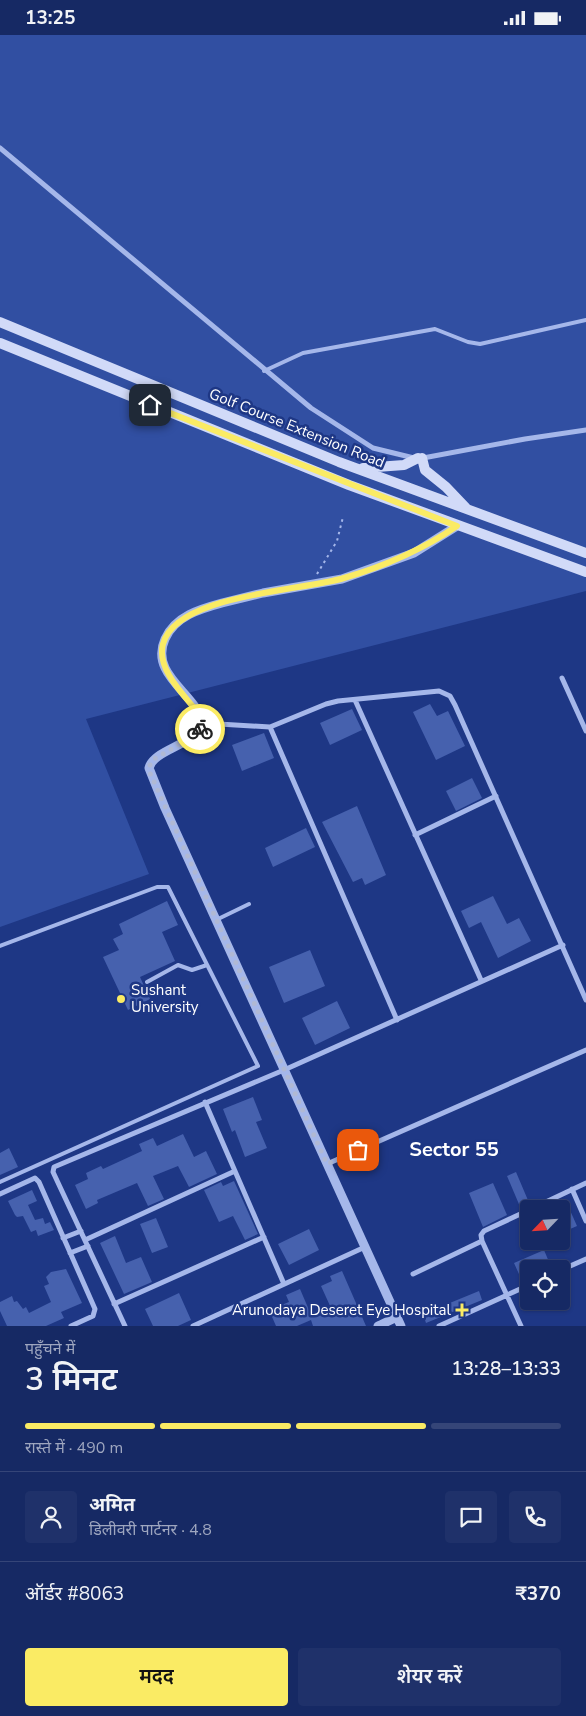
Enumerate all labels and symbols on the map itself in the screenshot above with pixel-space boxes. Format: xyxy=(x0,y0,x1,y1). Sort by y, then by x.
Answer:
pin xyxy=(129,384,171,426)
street label: Golf Course Extension Road xyxy=(206,384,388,472)
courier xyxy=(175,704,225,754)
place label: Sushant University xyxy=(131,980,199,1017)
marker: Sushant University xyxy=(115,993,127,1005)
pin xyxy=(337,1129,379,1171)
district label: Sector 55 xyxy=(409,1136,499,1163)
north arrow xyxy=(520,1200,570,1250)
place label: Arunodaya Deseret Eye Hospital xyxy=(232,1300,452,1320)
marker: Arunodaya Deseret Eye Hospital xyxy=(455,1303,469,1317)

